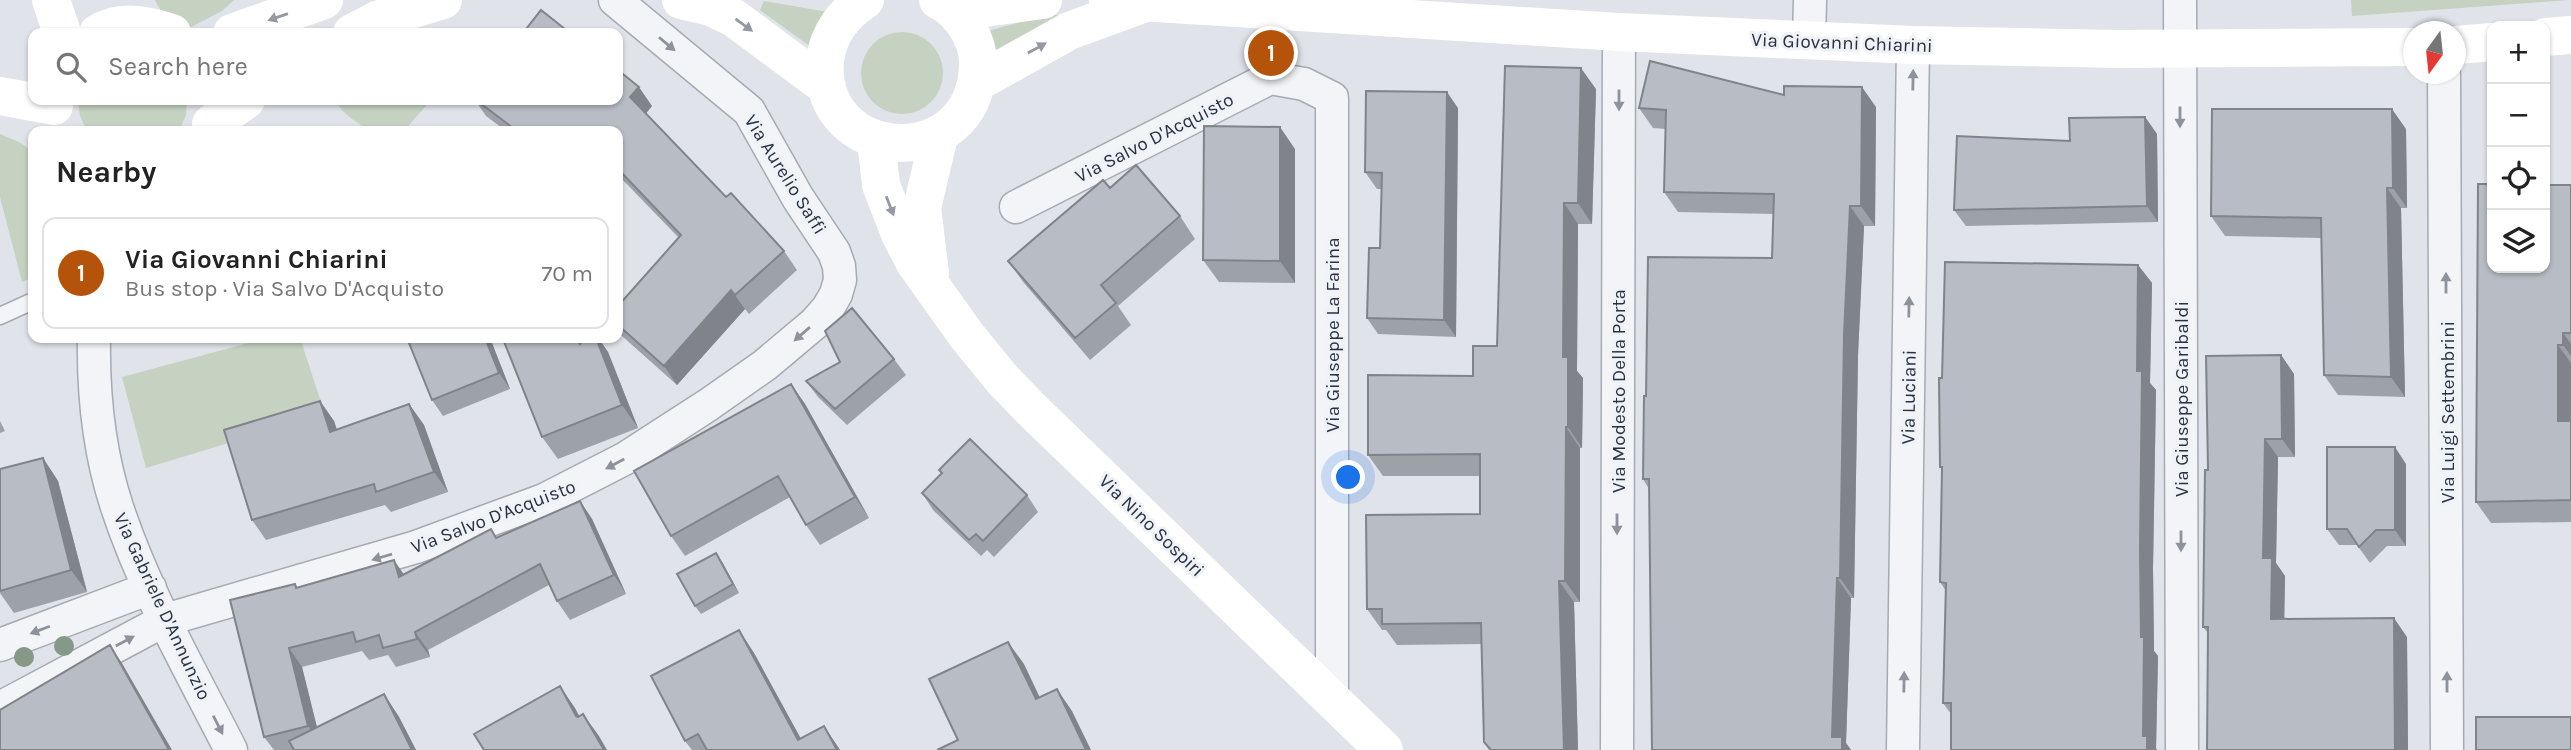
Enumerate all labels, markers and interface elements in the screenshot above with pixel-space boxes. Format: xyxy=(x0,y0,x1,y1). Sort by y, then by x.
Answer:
one-way arrow xyxy=(267,12,288,23)
one-way arrow xyxy=(735,18,753,32)
north arrow xyxy=(2403,21,2466,84)
map controls xyxy=(2487,21,2550,273)
button: + xyxy=(2487,21,2550,84)
pin: 1 xyxy=(1248,27,1294,79)
search box xyxy=(28,28,623,105)
street label: Via Giovanni Chiarini xyxy=(1751,29,1933,57)
one-way arrow xyxy=(658,36,676,51)
one-way arrow xyxy=(1028,42,1047,54)
icon: search xyxy=(52,48,90,86)
text: Search here xyxy=(108,51,248,82)
one-way arrow xyxy=(1907,69,1918,91)
button: − xyxy=(2487,84,2550,147)
street label: Via Salvo D'Acquisto xyxy=(1072,88,1237,187)
one-way arrow xyxy=(1613,90,1625,112)
one-way arrow xyxy=(2174,106,2186,128)
street label: Via Aurelio Saffi xyxy=(740,111,831,238)
button: locate xyxy=(2487,147,2550,210)
text: Nearby xyxy=(56,154,156,190)
one-way arrow xyxy=(884,196,895,217)
button: layers xyxy=(2487,210,2550,273)
street label: Via Giuseppe La Farina xyxy=(1322,237,1344,433)
text: Via Giovanni Chiarini xyxy=(125,244,388,275)
text: 1 xyxy=(77,260,85,287)
text: 70 m xyxy=(542,260,593,287)
one-way arrow xyxy=(2440,272,2452,294)
text: Bus stop · Via Salvo D'Acquisto xyxy=(125,275,444,302)
street label: Via Modesto Della Porta xyxy=(1608,289,1630,493)
one-way arrow xyxy=(1903,296,1915,318)
street label: Via Giuseppe Garibaldi xyxy=(2171,301,2193,497)
street label: Via Luigi Settembrini xyxy=(2437,321,2459,503)
one-way arrow xyxy=(793,326,810,341)
street label: Via Luciani xyxy=(1897,349,1921,445)
one-way arrow xyxy=(605,458,625,470)
your location xyxy=(1331,460,1365,494)
street label: Via Nino Sospiri xyxy=(1094,470,1208,581)
street label: Via Salvo D'Acquisto xyxy=(408,475,579,558)
street label: Via Gabriele D'Annunzio xyxy=(109,509,215,704)
one-way arrow xyxy=(1612,513,1623,535)
one-way arrow xyxy=(2175,530,2187,552)
one-way arrow xyxy=(371,552,392,562)
one-way arrow xyxy=(30,624,51,635)
one-way arrow xyxy=(115,636,135,647)
one-way arrow xyxy=(1898,671,1910,693)
one-way arrow xyxy=(2441,671,2453,693)
one-way arrow xyxy=(212,715,224,735)

